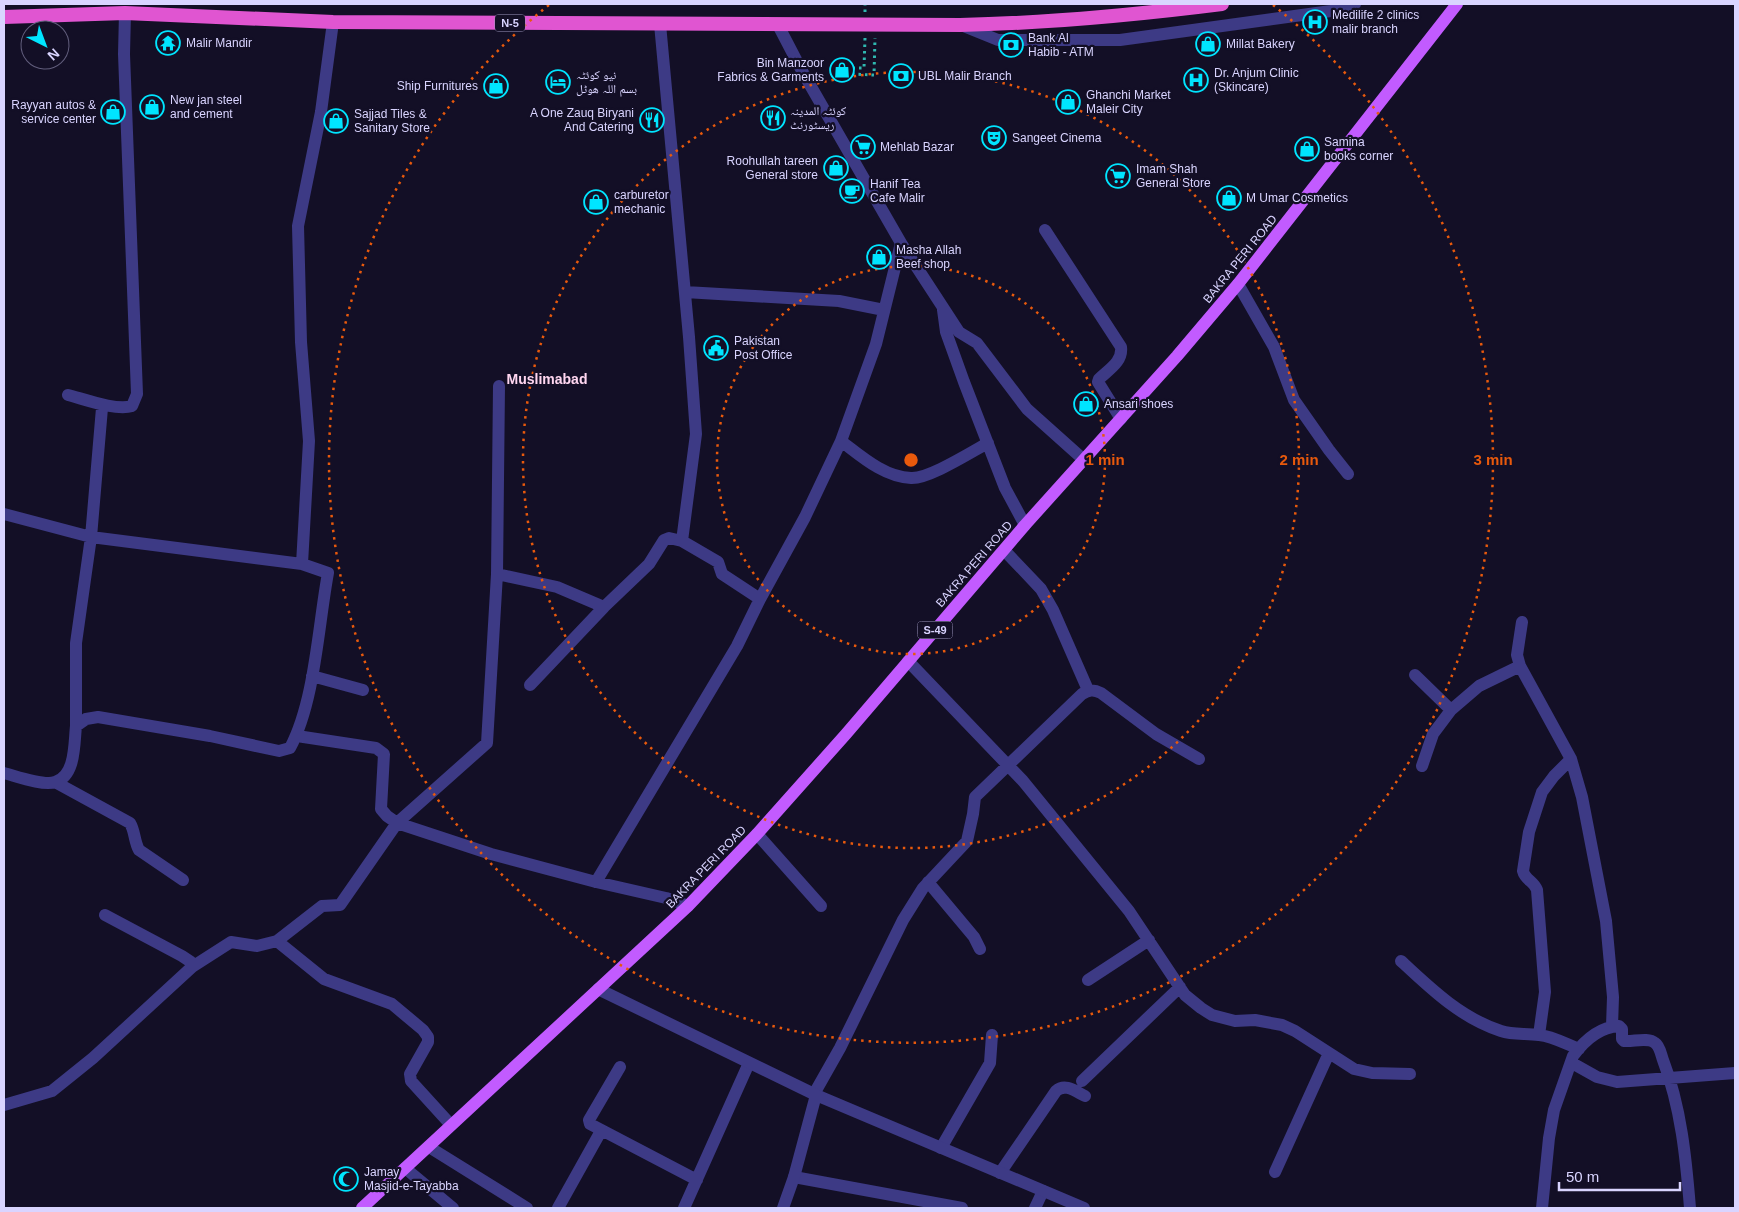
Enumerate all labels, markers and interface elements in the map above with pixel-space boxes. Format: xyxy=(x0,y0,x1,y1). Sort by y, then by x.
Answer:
place label: Medilife 2 clinics malir branch xyxy=(1332,8,1419,36)
hospital icon: Medilife 2 clinics malir branch xyxy=(1302,9,1328,35)
road number: N-5 xyxy=(495,14,525,32)
north arrow xyxy=(20,20,70,70)
temple icon: Malir Mandir xyxy=(155,30,181,56)
place label: Bank Al Habib - ATM xyxy=(1028,31,1094,59)
shop icon: Millat Bakery xyxy=(1195,31,1221,57)
bank icon: Bank Al Habib - ATM xyxy=(998,32,1024,58)
place label: Malir Mandir xyxy=(186,36,252,50)
place label: Millat Bakery xyxy=(1226,37,1295,51)
text: N xyxy=(45,45,63,64)
place label: Bin Manzoor Fabrics & Garments xyxy=(717,56,824,84)
shop icon: Bin Manzoor Fabrics & Garments xyxy=(829,57,855,83)
bank icon: UBL Malir Branch xyxy=(888,63,914,89)
place label: Dr. Anjum Clinic (Skincare) xyxy=(1214,66,1299,94)
hospital icon: Dr. Anjum Clinic (Skincare) xyxy=(1183,67,1209,93)
place label: نیو کوئٹہ بسم اللہ ھوٹل xyxy=(576,68,637,97)
hotel icon: نیو کوئٹہ بسم اللہ ھوٹل xyxy=(545,69,571,95)
place label: UBL Malir Branch xyxy=(918,69,1012,83)
shop icon: Ship Furnitures xyxy=(483,73,509,99)
place label: Ship Furnitures xyxy=(397,79,478,93)
place label: Ghanchi Market Maleir City xyxy=(1086,88,1171,116)
shop icon: Ghanchi Market Maleir City xyxy=(1055,89,1081,115)
place label: New jan steel and cement xyxy=(170,93,242,121)
shop icon: New jan steel and cement xyxy=(139,94,165,120)
place label: Rayyan autos & service center xyxy=(11,98,96,126)
shop icon: Rayyan autos & service center xyxy=(100,99,126,125)
place label: کوئٹہ المدینہ ریسٹورنٹ xyxy=(790,104,846,132)
restaurant icon: کوئٹہ المدینہ ریسٹورنٹ xyxy=(760,105,786,131)
place label: A One Zauq Biryani And Catering xyxy=(530,106,634,134)
place label: Sajjad Tiles & Sanitary Store xyxy=(354,107,430,135)
restaurant icon: A One Zauq Biryani And Catering xyxy=(639,107,665,133)
shop icon: Sajjad Tiles & Sanitary Store xyxy=(323,108,349,134)
theatre icon: Sangeet Cinema xyxy=(981,125,1007,151)
place label: Sangeet Cinema xyxy=(1012,131,1102,145)
supermarket icon: Mehlab Bazar xyxy=(850,134,876,160)
place label: Samina books corner xyxy=(1324,135,1393,163)
shop icon: Samina books corner xyxy=(1294,136,1320,162)
place label: Mehlab Bazar xyxy=(880,140,954,154)
place label: Roohullah tareen General store xyxy=(727,154,818,182)
shop icon: Roohullah tareen General store xyxy=(823,155,849,181)
place label: Imam Shah General Store xyxy=(1136,162,1211,190)
supermarket icon: Imam Shah General Store xyxy=(1105,163,1131,189)
place label: Hanif Tea Cafe Malir xyxy=(870,177,925,205)
cafe icon: Hanif Tea Cafe Malir xyxy=(839,178,865,204)
shop icon: M Umar Cosmetics xyxy=(1216,185,1242,211)
place label: carburetor mechanic xyxy=(614,188,669,216)
shop icon: carburetor mechanic xyxy=(583,189,609,215)
place label: M Umar Cosmetics xyxy=(1246,191,1348,205)
street label: BAKRA PERI ROAD xyxy=(1200,212,1280,306)
place label: Masha Allah Beef shop xyxy=(896,243,961,271)
shop icon: Masha Allah Beef shop xyxy=(866,244,892,270)
place label: Pakistan Post Office xyxy=(734,334,793,362)
public building icon: Pakistan Post Office xyxy=(703,335,729,361)
district label: Muslimabad xyxy=(507,371,587,387)
shop icon: Ansari shoes xyxy=(1073,391,1099,417)
place label: Ansari shoes xyxy=(1104,397,1173,411)
centre of rings xyxy=(902,451,920,469)
text: 1 min xyxy=(1085,451,1125,468)
text: 2 min xyxy=(1279,451,1319,468)
text: 3 min xyxy=(1473,451,1513,468)
street label: BAKRA PERI ROAD xyxy=(933,518,1015,610)
road number: S-49 xyxy=(918,622,952,638)
street label: BAKRA PERI ROAD xyxy=(663,823,749,911)
scale bar xyxy=(1559,1160,1680,1192)
place label: Jamay Masjid-e-Tayabba xyxy=(364,1165,459,1193)
mosque icon: Jamay Masjid-e-Tayabba xyxy=(333,1166,359,1192)
text: 50 m xyxy=(1566,1168,1599,1185)

